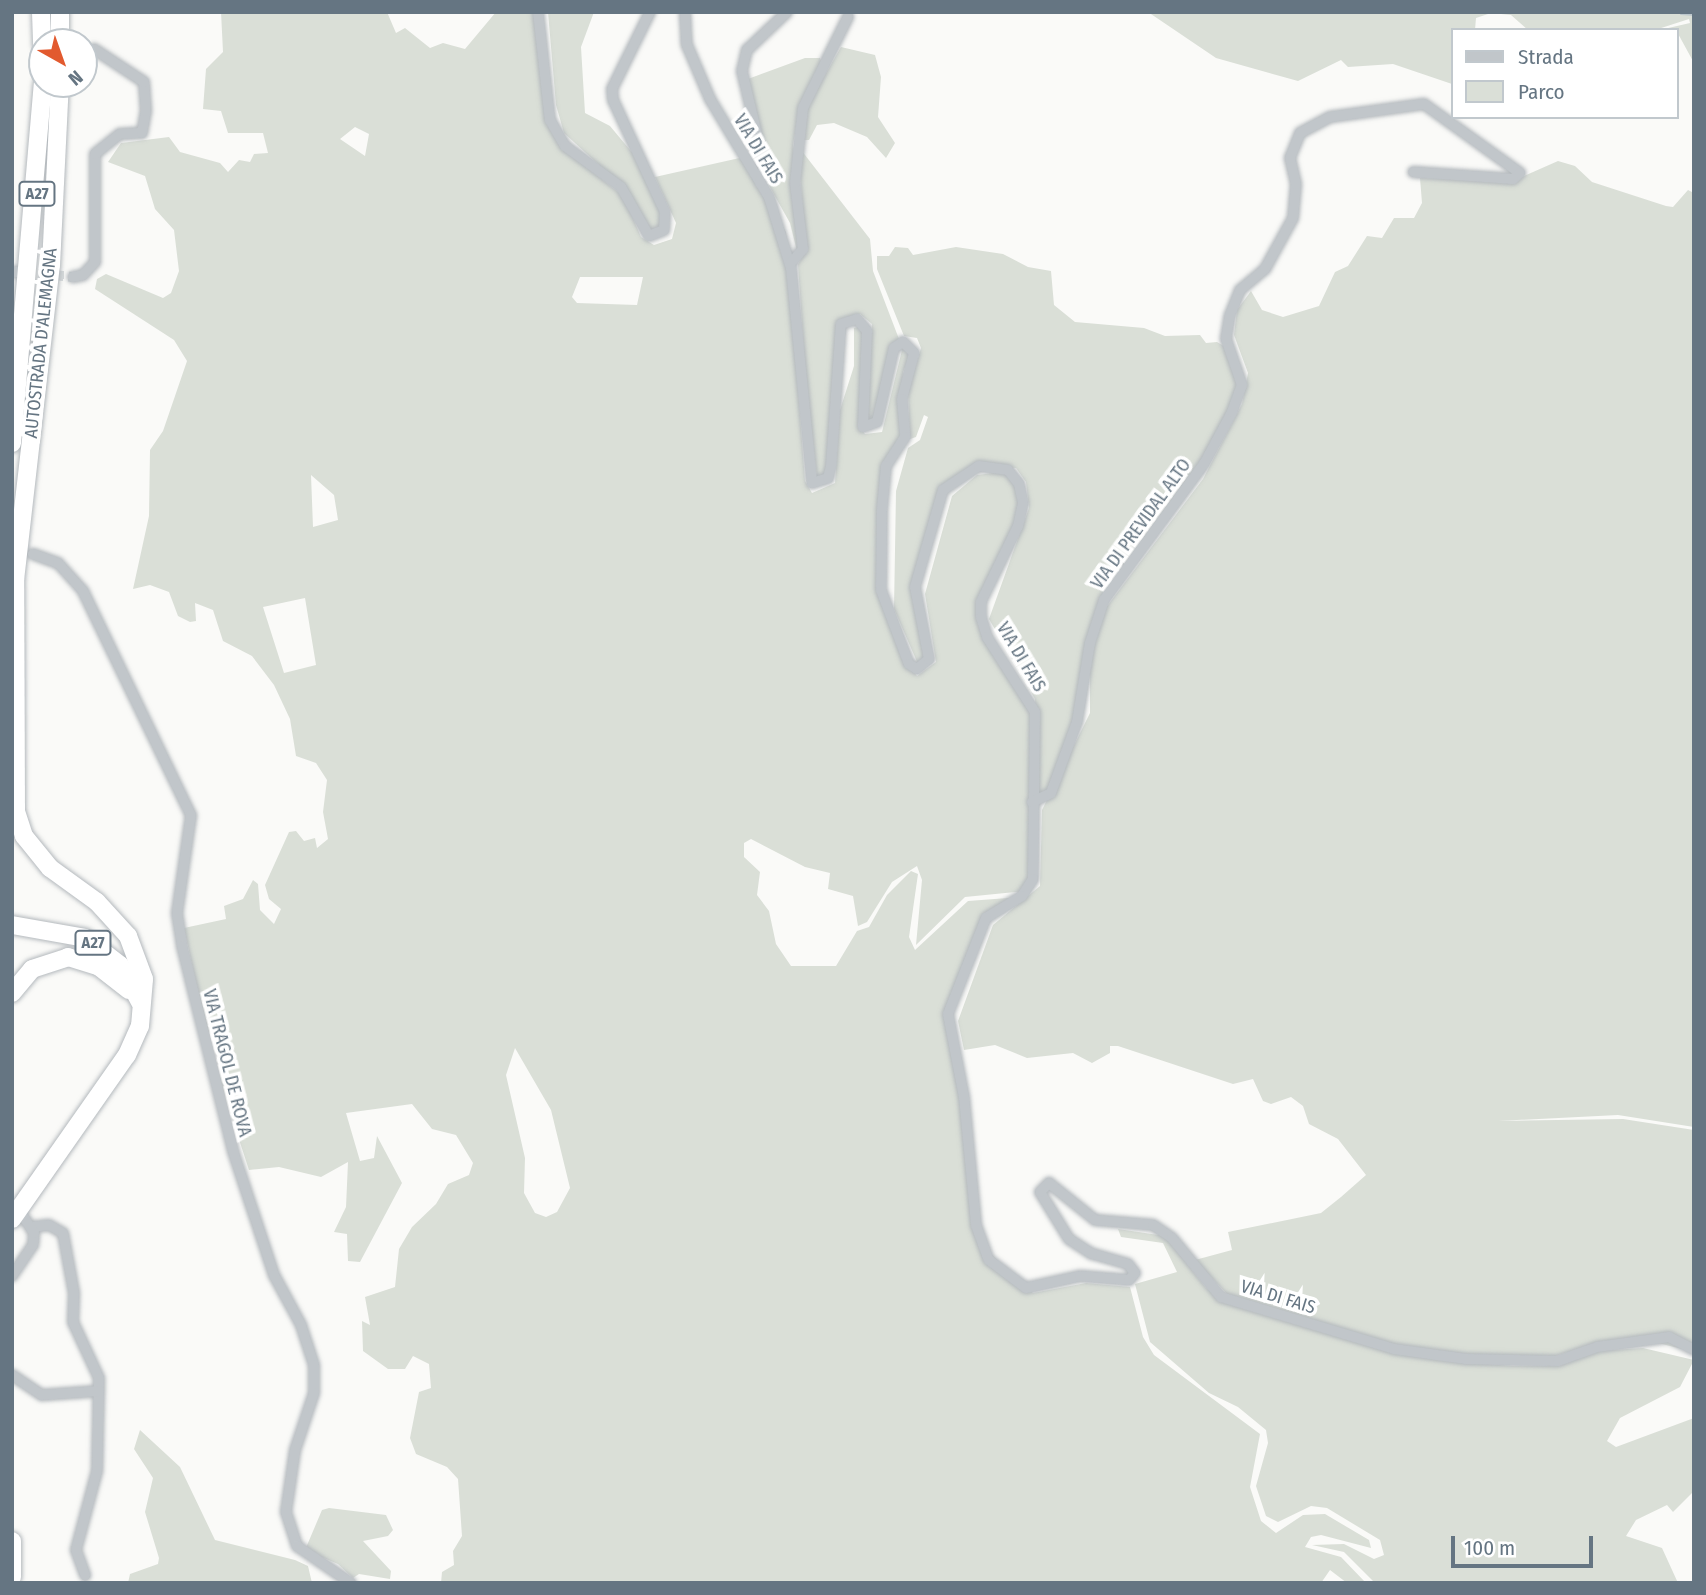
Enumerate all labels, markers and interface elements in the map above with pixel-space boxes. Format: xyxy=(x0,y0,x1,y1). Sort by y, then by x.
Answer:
north arrow xyxy=(28,28,98,98)
legend xyxy=(1450,28,1678,119)
text: Strada xyxy=(1518,44,1574,70)
text: N xyxy=(64,65,87,90)
text: Parco xyxy=(1518,79,1565,105)
street label: VIA DI FAIS xyxy=(729,110,787,188)
road number: A27 xyxy=(18,182,56,206)
street label: AUTOSTRADA D'ALEMAGNA xyxy=(20,247,62,439)
street label: VIA DI PREVIDAL ALTO xyxy=(1087,455,1195,593)
street label: VIA DI FAIS xyxy=(992,618,1050,696)
road number: A27 xyxy=(74,931,112,956)
street label: VIA TRAGOL DE ROVA xyxy=(198,987,256,1139)
street label: VIA DI FAIS xyxy=(1238,1275,1318,1319)
scale bar xyxy=(1454,1522,1596,1566)
text: 100 m xyxy=(1464,1535,1515,1561)

